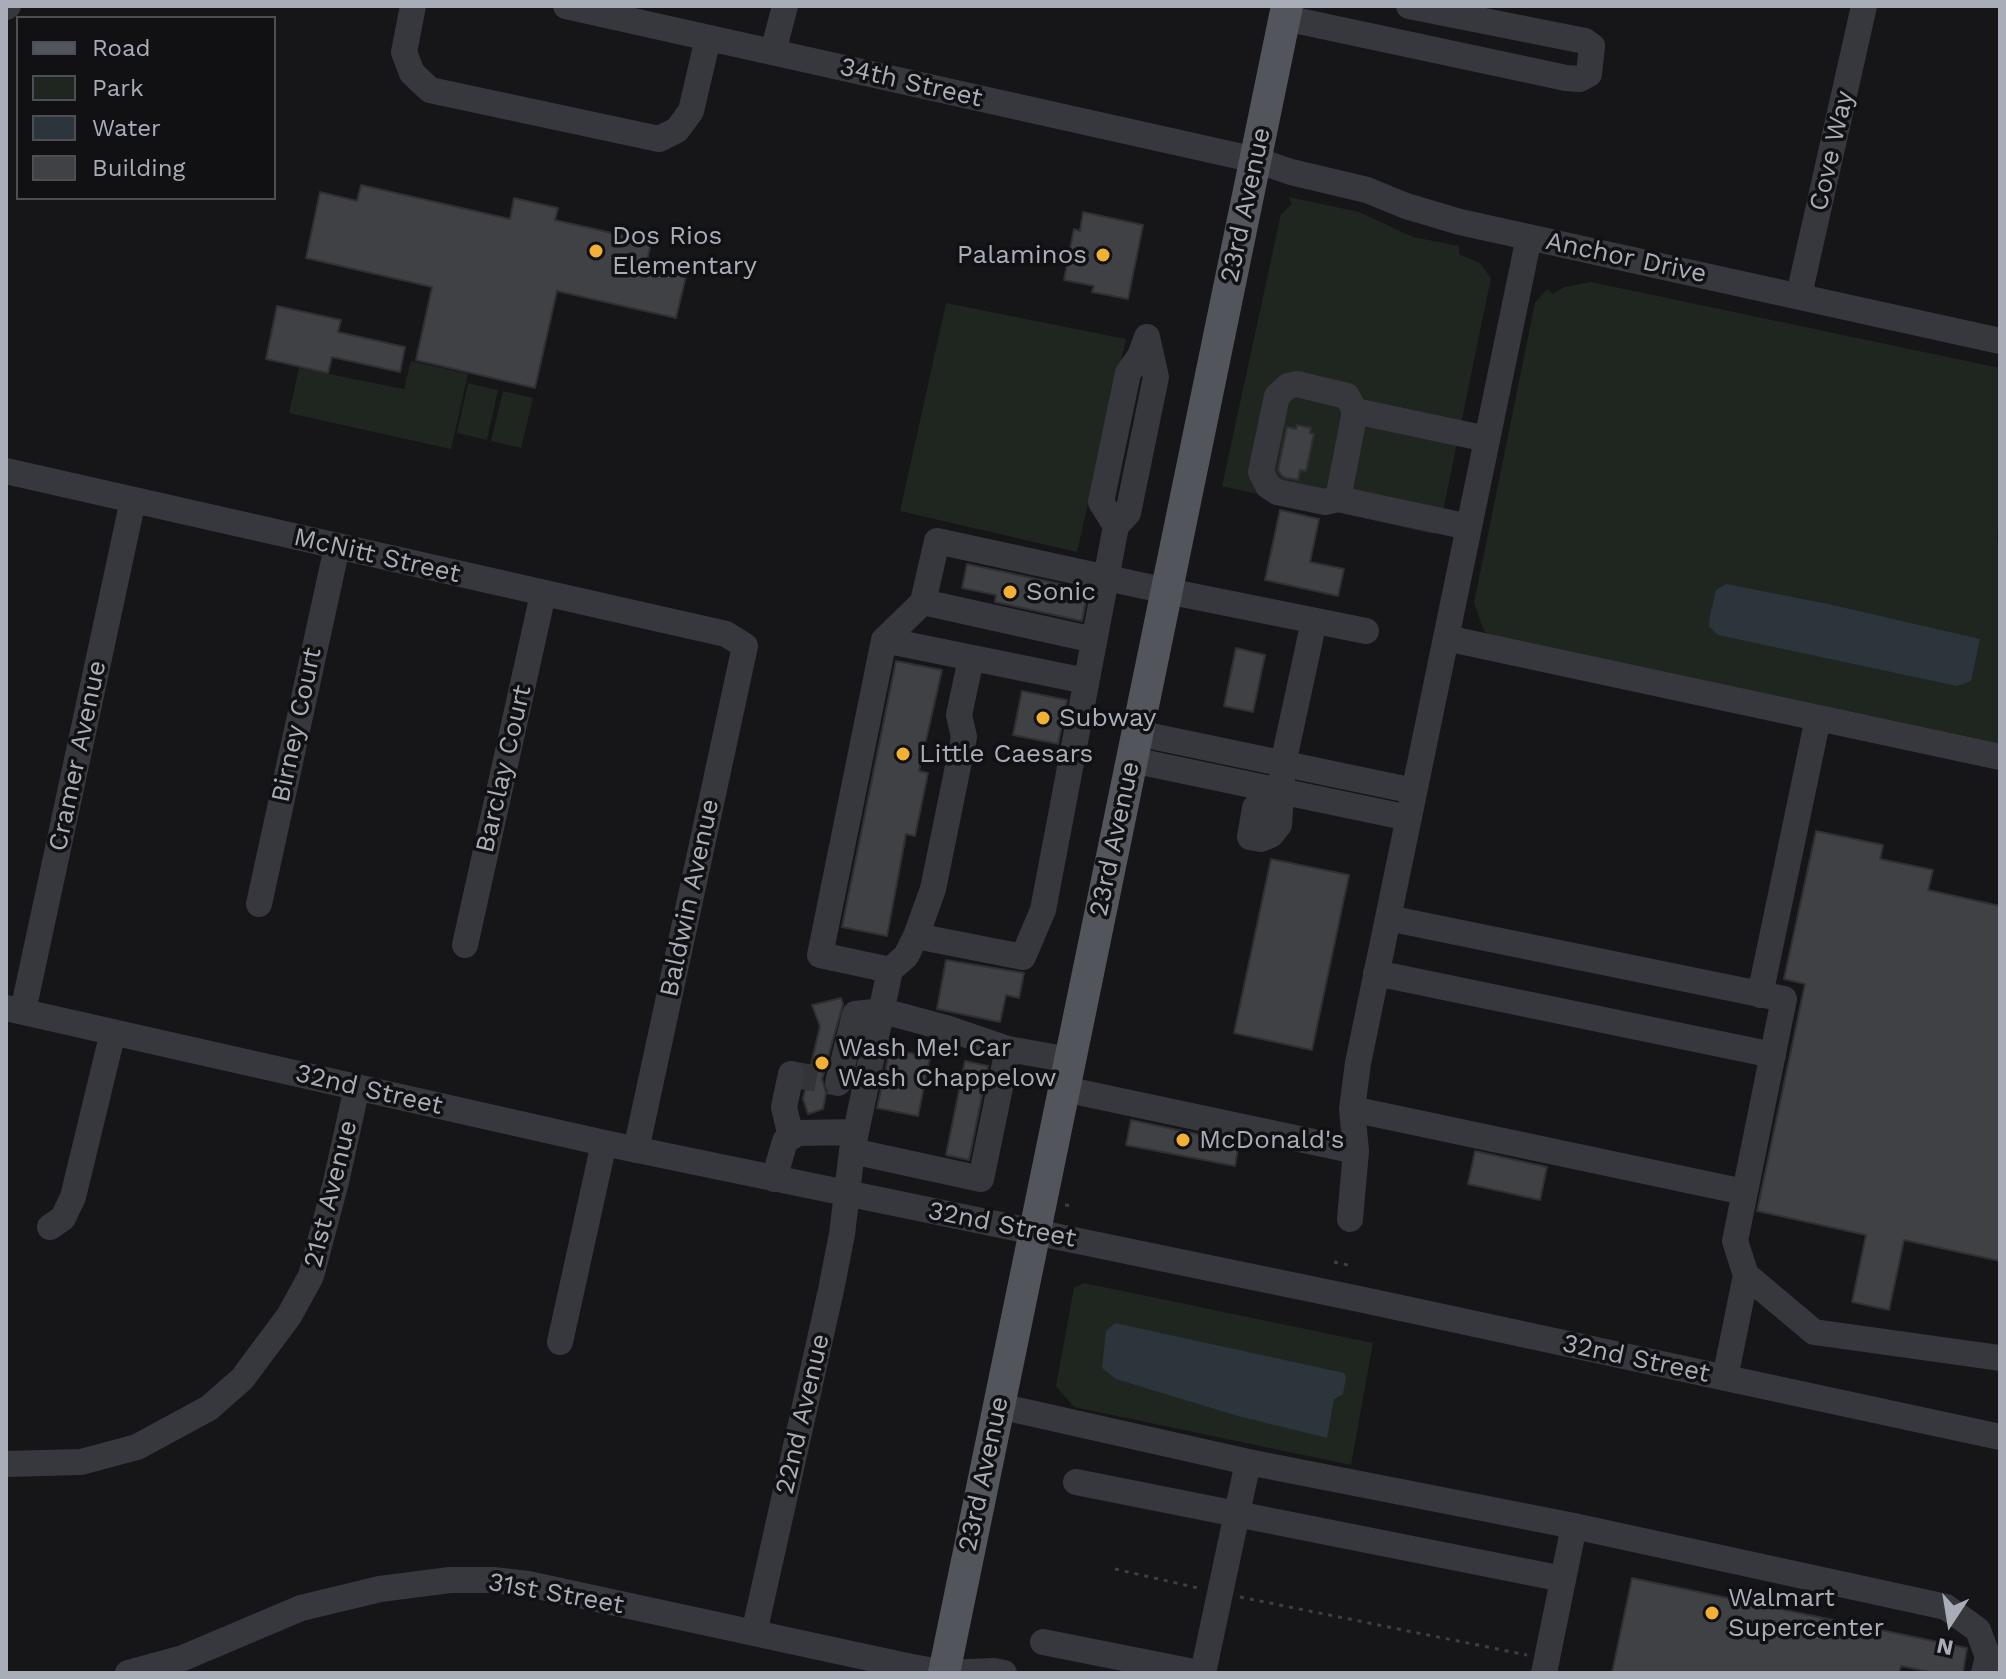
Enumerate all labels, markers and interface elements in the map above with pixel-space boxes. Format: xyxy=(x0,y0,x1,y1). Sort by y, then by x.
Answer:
legend xyxy=(16,16,276,200)
text: Road xyxy=(92,34,151,62)
street label: 34th Street xyxy=(837,51,985,115)
text: Park xyxy=(92,74,144,102)
street label: Cove Way xyxy=(1803,88,1861,214)
text: Water xyxy=(92,114,161,142)
street label: 23rd Avenue xyxy=(1214,125,1278,285)
text: Building xyxy=(92,154,185,182)
place label: Dos Rios Elementary xyxy=(612,220,757,282)
street label: Anchor Drive xyxy=(1543,226,1709,290)
place label: Palaminos xyxy=(957,239,1087,271)
marker: Dos Rios Elementary xyxy=(587,242,605,260)
marker: Palaminos xyxy=(1094,246,1112,264)
street label: McNitt Street xyxy=(291,522,463,590)
place label: Sonic xyxy=(1026,576,1096,608)
marker: Sonic xyxy=(1001,583,1019,601)
street label: Birney Court xyxy=(265,645,329,805)
street label: Cramer Avenue xyxy=(43,658,113,854)
street label: Barclay Court xyxy=(470,682,538,856)
place label: Subway xyxy=(1059,702,1156,734)
marker: Subway xyxy=(1034,709,1052,727)
place label: Little Caesars xyxy=(919,738,1093,770)
marker: Little Caesars xyxy=(894,745,912,763)
street label: 23rd Avenue xyxy=(1083,759,1147,919)
street label: Baldwin Avenue xyxy=(654,796,726,1000)
place label: Wash Me! Car Wash Chappelow xyxy=(838,1032,1056,1094)
marker: Wash Me! Car Wash Chappelow xyxy=(813,1054,831,1072)
street label: 32nd Street xyxy=(292,1058,446,1122)
street label: 21st Avenue xyxy=(298,1117,364,1271)
place label: McDonald's xyxy=(1199,1124,1344,1156)
marker: McDonald's xyxy=(1174,1131,1192,1149)
street label: 32nd Street xyxy=(925,1195,1079,1255)
street label: 32nd Street xyxy=(1559,1328,1713,1390)
street label: 22nd Avenue xyxy=(769,1331,837,1497)
street label: 23rd Avenue xyxy=(952,1394,1016,1554)
street label: 31st Street xyxy=(486,1567,626,1621)
place label: Walmart Supercenter xyxy=(1728,1582,1884,1644)
north arrow xyxy=(1910,1583,1990,1663)
marker: Walmart Supercenter xyxy=(1703,1604,1721,1622)
text: N xyxy=(1934,1633,1955,1661)

